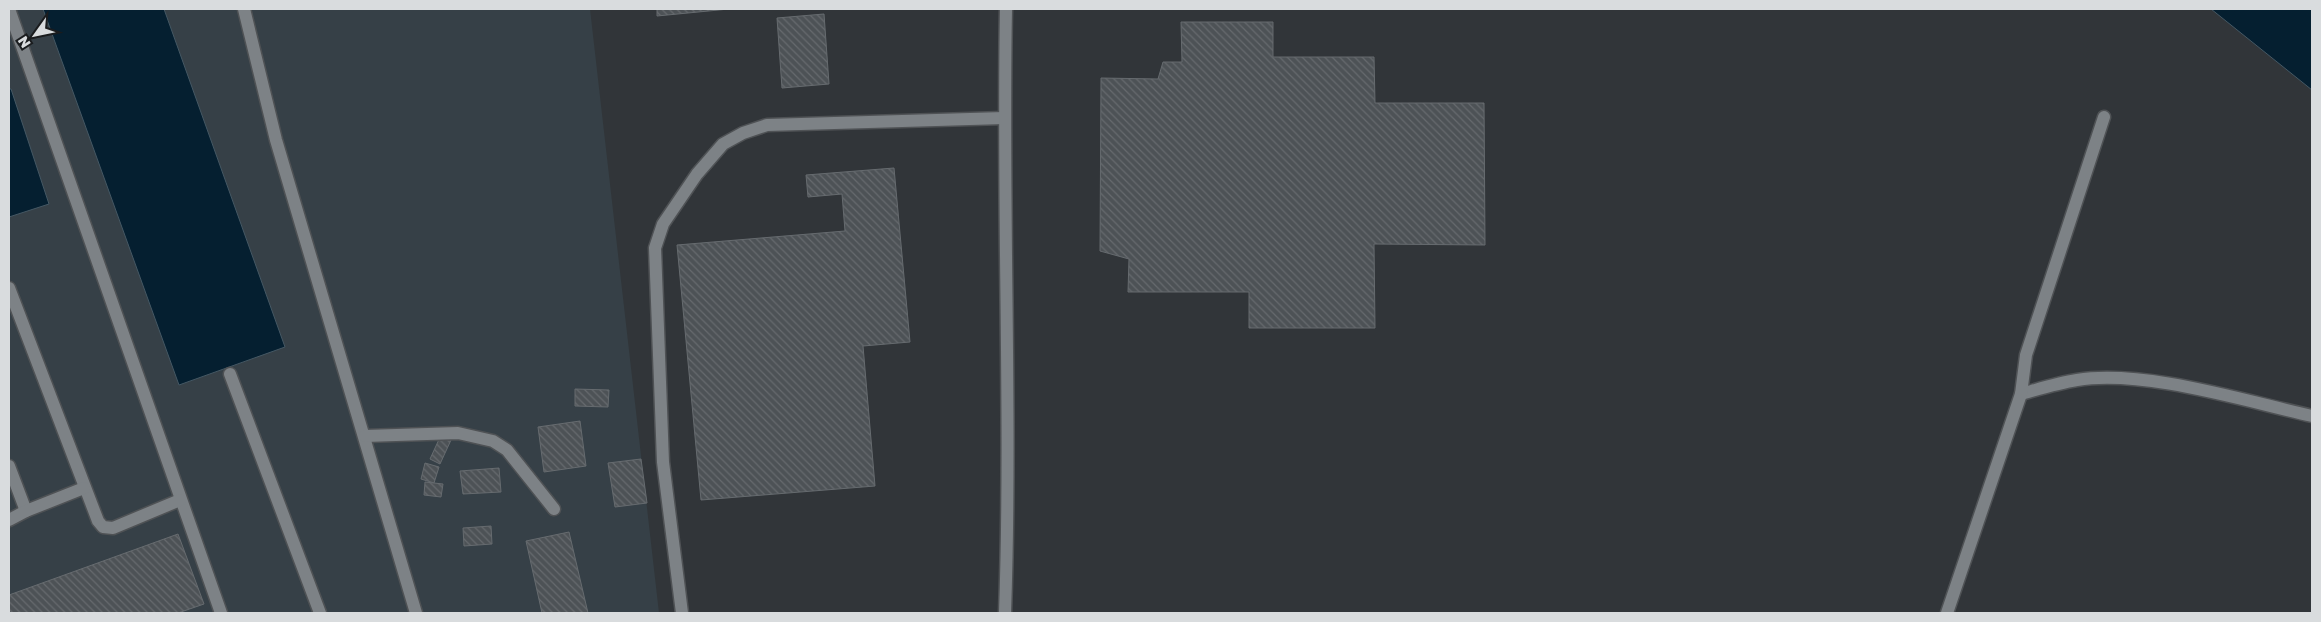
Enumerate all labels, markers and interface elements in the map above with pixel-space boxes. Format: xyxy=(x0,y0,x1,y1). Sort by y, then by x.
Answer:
north arrow xyxy=(10,10,60,60)
text: N xyxy=(14,33,34,51)

